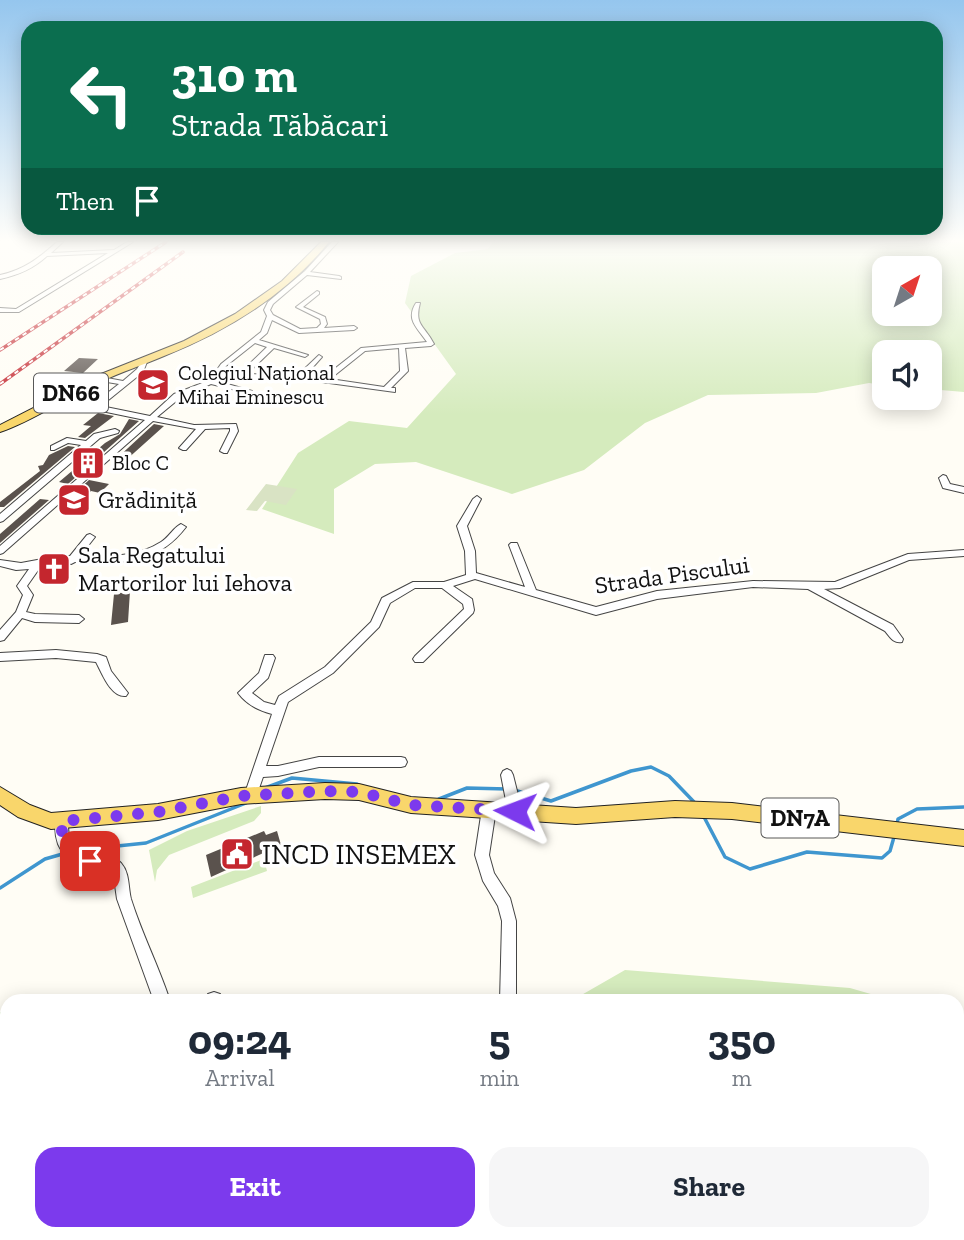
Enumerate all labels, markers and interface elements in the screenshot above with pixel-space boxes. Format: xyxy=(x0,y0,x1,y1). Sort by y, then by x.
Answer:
text: 310 m xyxy=(171,46,297,105)
icon: left xyxy=(56,49,147,140)
text: Strada Tăbăcari xyxy=(171,106,388,144)
icon: arrive xyxy=(128,182,166,220)
text: Then xyxy=(56,185,114,217)
north arrow xyxy=(872,256,942,326)
map controls xyxy=(872,256,942,410)
button: sound xyxy=(872,340,942,410)
place label: Colegiul Național Mihai Eminescu xyxy=(178,360,335,409)
school or university icon: Colegiul Național Mihai Eminescu xyxy=(134,366,172,404)
road number: DN66 xyxy=(34,374,108,412)
building icon: Bloc C xyxy=(69,444,107,482)
place label: Bloc C xyxy=(112,450,169,475)
school or university icon: Grădiniță xyxy=(55,481,93,519)
place label: Grădiniță xyxy=(98,485,198,514)
place label: Sala Regatului Martorilor lui Iehova xyxy=(78,540,293,597)
street label: Strada Piscului xyxy=(593,549,751,600)
church icon: Sala Regatului Martorilor lui Iehova xyxy=(35,550,73,588)
position arrow xyxy=(478,774,552,848)
road number: DN7A xyxy=(762,798,838,838)
pin xyxy=(60,831,120,891)
public building icon: INCD INSEMEX xyxy=(218,835,256,873)
place label: INCD INSEMEX xyxy=(262,838,456,871)
icon: arrive xyxy=(71,842,109,880)
text: 09:24 xyxy=(188,1014,292,1065)
text: 5 xyxy=(489,1014,511,1065)
text: 350 xyxy=(707,1014,776,1065)
text: Arrival xyxy=(205,1064,275,1092)
text: min xyxy=(480,1064,519,1092)
text: m xyxy=(732,1064,752,1092)
button: Exit xyxy=(35,1147,475,1227)
button: Share xyxy=(489,1147,929,1227)

